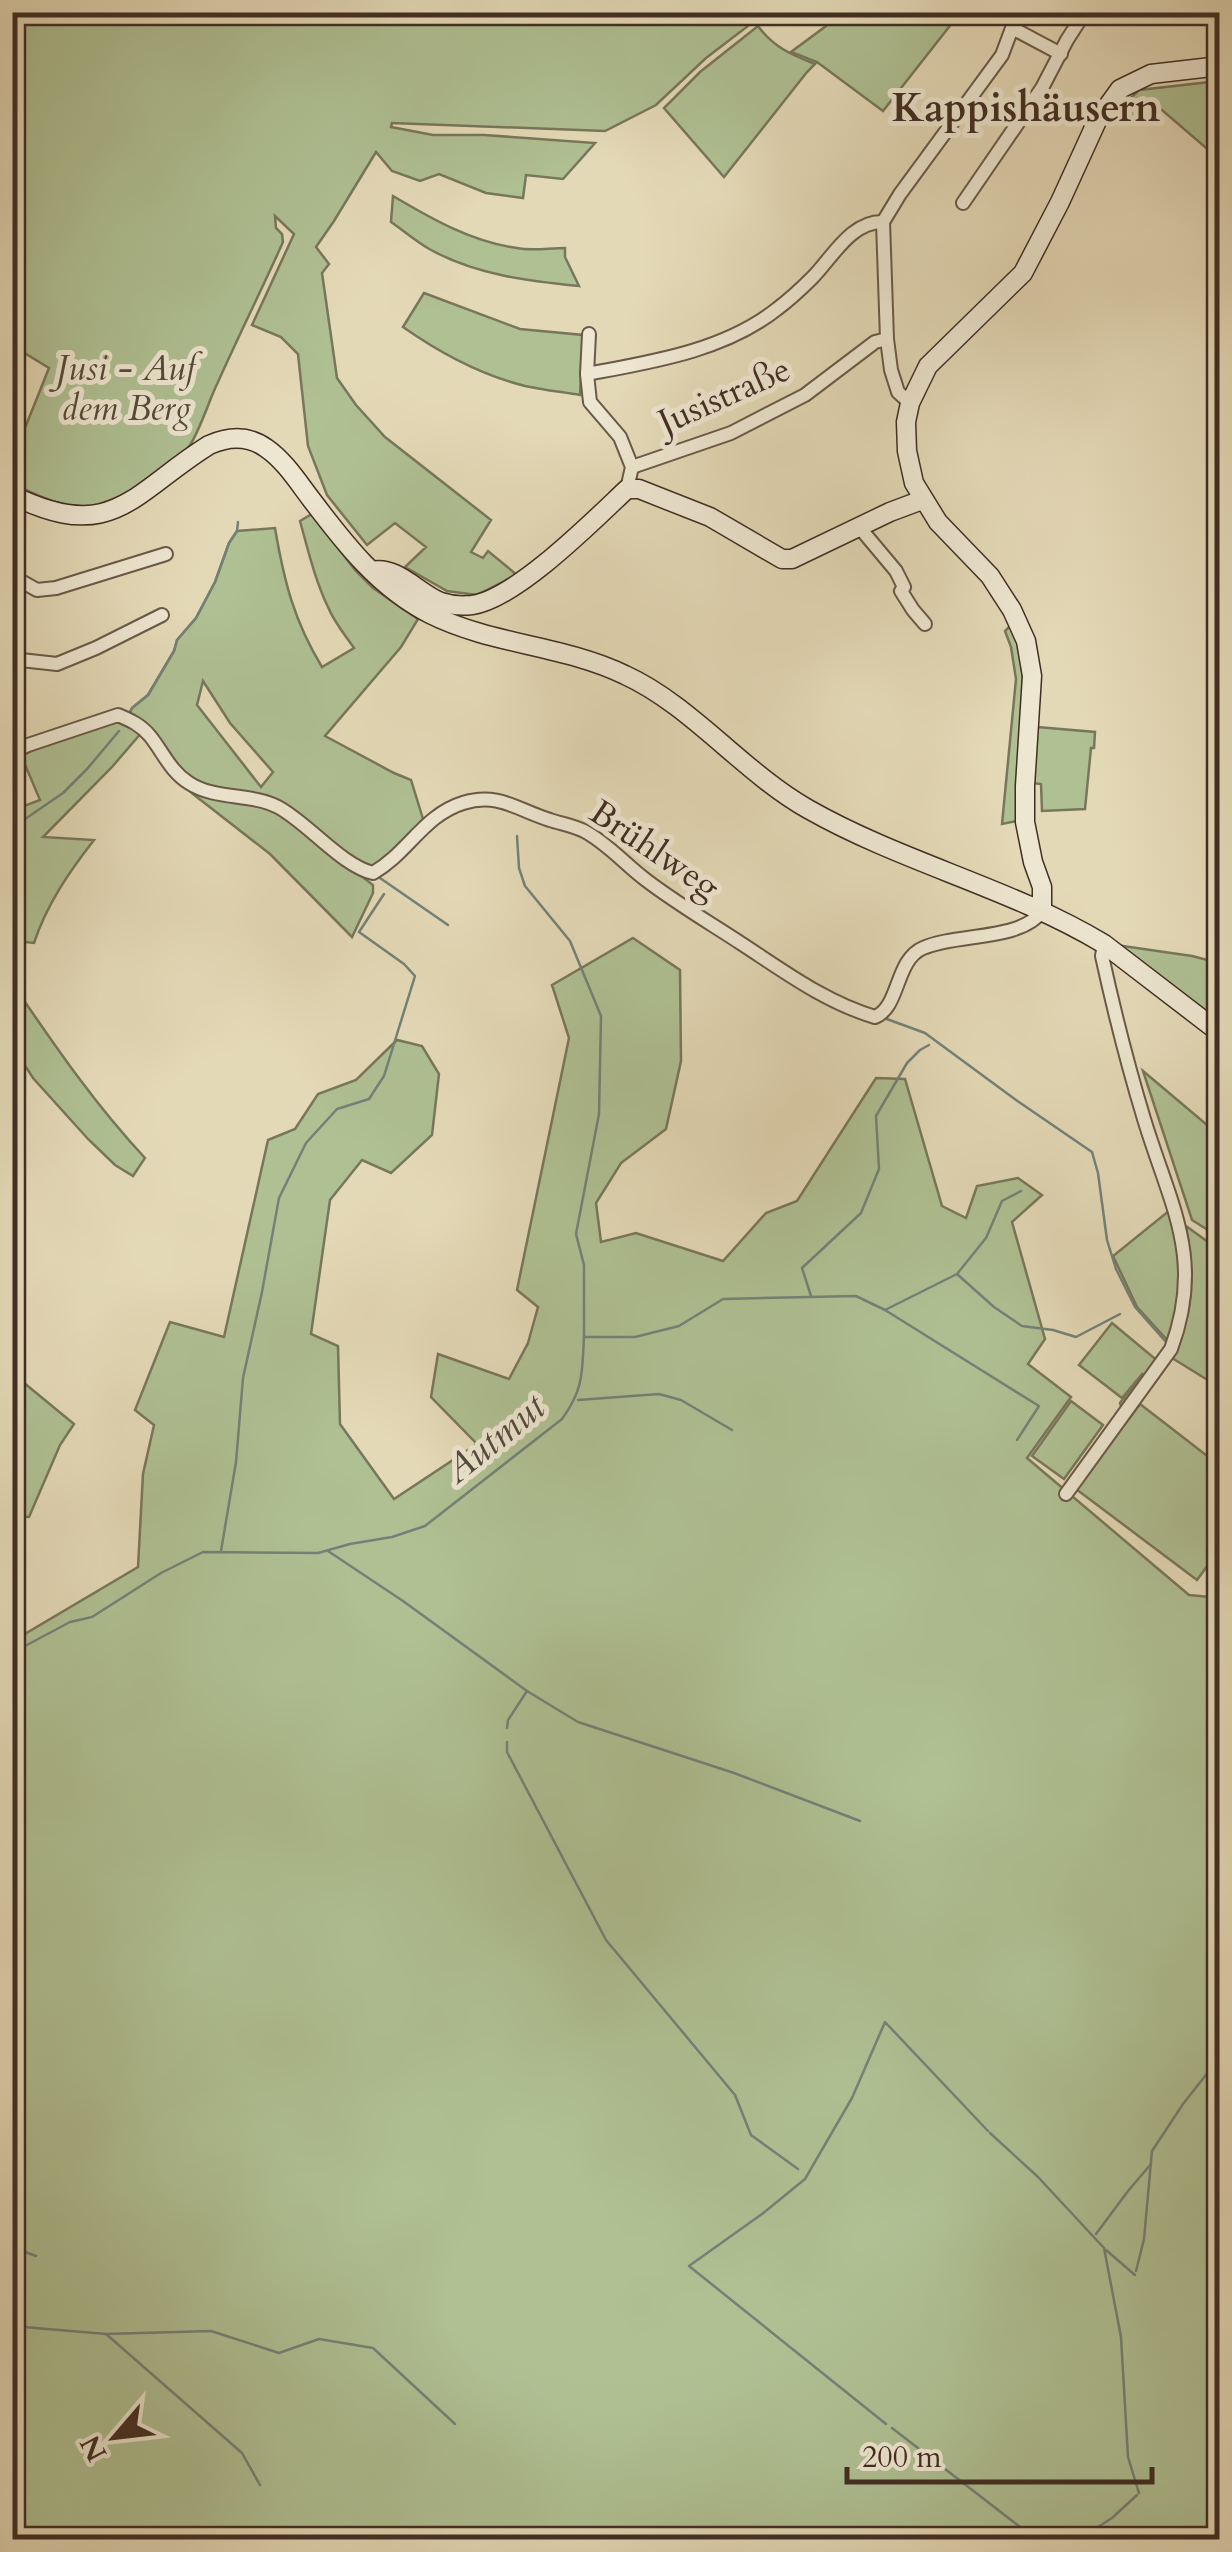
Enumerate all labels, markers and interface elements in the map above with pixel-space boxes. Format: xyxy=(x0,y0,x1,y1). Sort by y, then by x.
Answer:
district label: Kappishäusern xyxy=(892,81,1160,136)
park label: Jusi - Auf dem Berg xyxy=(48,345,203,433)
street label: Jusistraße xyxy=(646,346,798,448)
street label: Brühlweg xyxy=(580,789,729,911)
water label: Autmut xyxy=(432,1381,557,1496)
north arrow xyxy=(65,2387,165,2487)
scale bar xyxy=(847,2422,1152,2484)
text: N xyxy=(71,2429,116,2468)
text: 200 m xyxy=(862,2437,942,2478)

